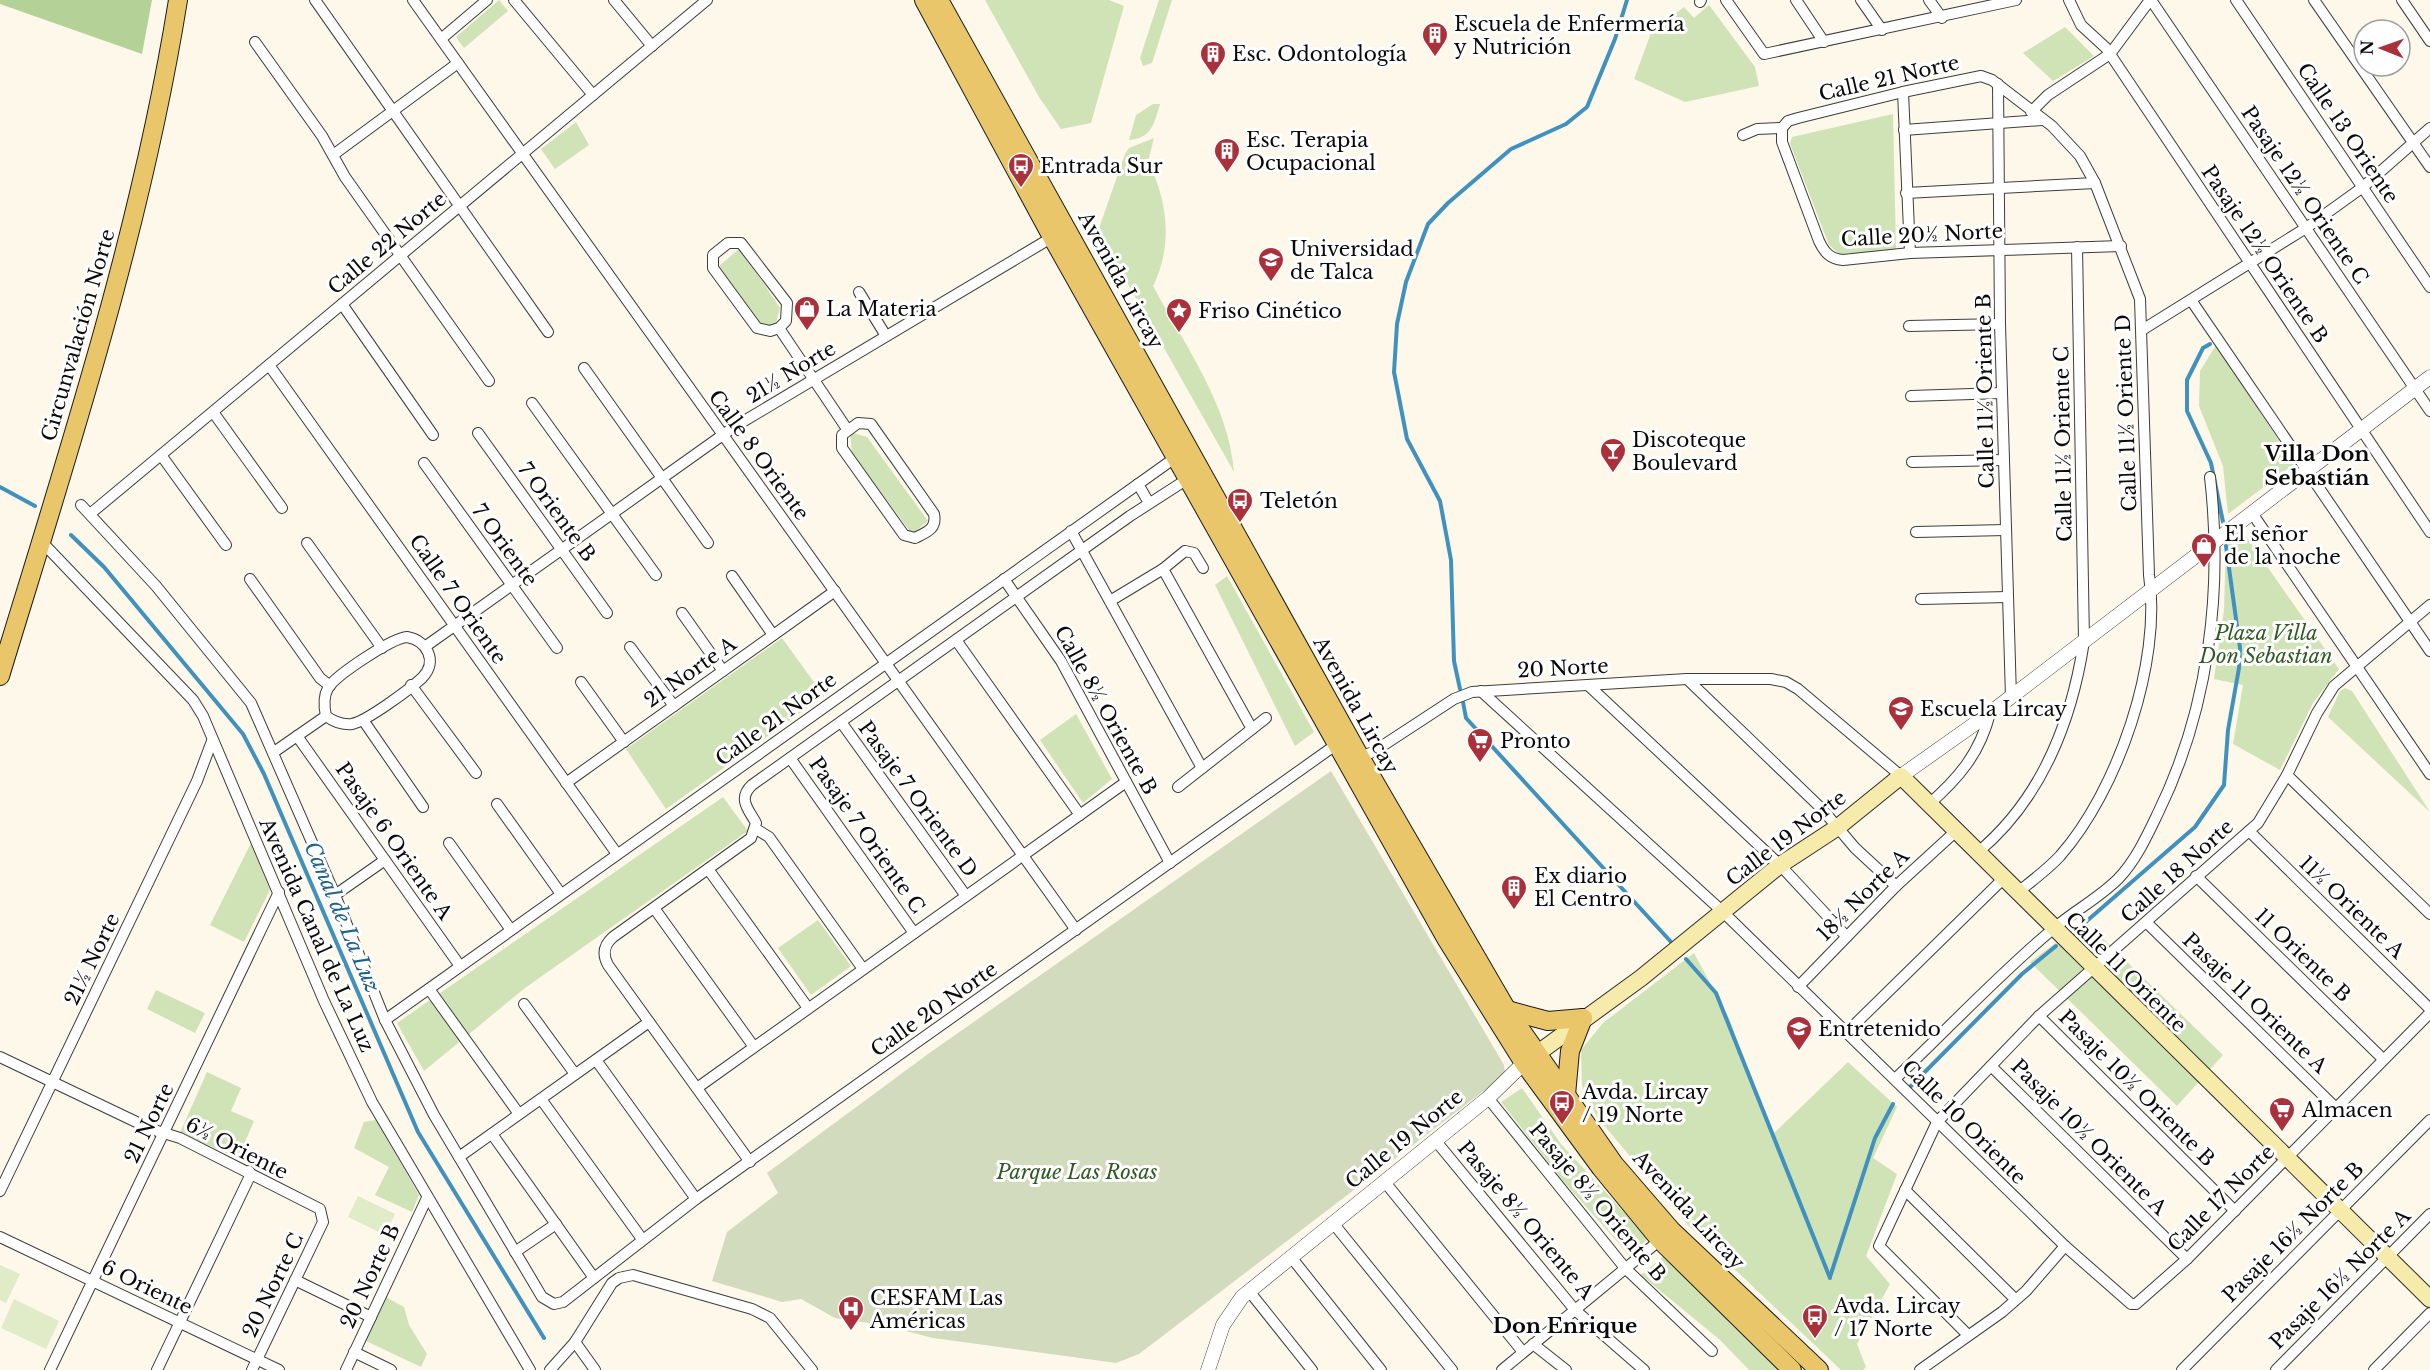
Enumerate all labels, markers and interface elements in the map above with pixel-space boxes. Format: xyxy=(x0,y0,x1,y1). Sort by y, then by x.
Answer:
place label: Escuela de Enfermería y Nutrición xyxy=(1454,12,1686,59)
north arrow xyxy=(2352,18,2412,78)
building icon: Escuela de Enfermería y Nutrición xyxy=(1420,20,1450,58)
building icon: Esc. Odontología xyxy=(1198,39,1228,77)
text: N xyxy=(2357,40,2377,55)
place label: Esc. Odontología xyxy=(1232,42,1408,66)
street label: Calle 21 Norte xyxy=(1816,50,1962,106)
street label: Calle 13 Oriente xyxy=(2292,58,2404,208)
street label: Pasaje 12½ Oriente C xyxy=(2236,101,2374,289)
place label: Esc. Terapia Ocupacional xyxy=(1246,128,1376,175)
building icon: Esc. Terapia Ocupacional xyxy=(1212,136,1242,174)
bus stop icon: Entrada Sur xyxy=(1006,151,1036,189)
place label: Entrada Sur xyxy=(1040,154,1163,178)
street label: Pasaje 12½ Oriente B xyxy=(2197,161,2333,347)
street label: Calle 22 Norte xyxy=(323,187,451,299)
street label: Avenida Lircay xyxy=(1073,206,1169,353)
street label: Calle 20½ Norte xyxy=(1840,219,2004,251)
street label: Circunvalación Norte xyxy=(36,226,120,444)
place label: Universidad de Talca xyxy=(1290,237,1414,284)
school or university icon: Universidad de Talca xyxy=(1256,245,1286,283)
street label: Calle 11½ Oriente B xyxy=(1971,293,1999,489)
shop icon: La Materia xyxy=(792,294,822,332)
place icon: Friso Cinético xyxy=(1164,296,1194,334)
place label: La Materia xyxy=(826,297,937,321)
place label: Friso Cinético xyxy=(1198,299,1342,323)
street label: Calle 11½ Oriente D xyxy=(2111,314,2141,512)
street label: 21½ Norte xyxy=(742,336,840,408)
street label: Calle 11½ Oriente C xyxy=(2049,346,2077,542)
street label: Calle 8 Oriente xyxy=(704,385,814,525)
place label: Discoteque Boulevard xyxy=(1632,428,1746,475)
bar icon: Discoteque Boulevard xyxy=(1598,436,1628,474)
district label: Villa Don Sebastián xyxy=(2263,441,2370,491)
street label: 7 Oriente B xyxy=(513,458,601,566)
bus stop icon: Teletón xyxy=(1225,486,1255,524)
place label: Teletón xyxy=(1260,489,1338,513)
street label: 7 Oriente xyxy=(467,499,543,591)
place label: El señor de la noche xyxy=(2224,522,2341,569)
street label: Calle 7 Oriente xyxy=(404,530,512,668)
shop icon: El señor de la noche xyxy=(2189,531,2219,569)
street label: Calle 8½ Oriente B xyxy=(1050,621,1162,799)
park label: Plaza Villa Don Sebastian xyxy=(2198,621,2333,668)
street label: 21 Norte A xyxy=(640,631,741,712)
street label: Avenida Lircay xyxy=(1308,631,1404,778)
street label: 20 Norte xyxy=(1517,654,1609,682)
street label: Calle 21 Norte xyxy=(711,667,841,771)
school or university icon: Escuela Lircay xyxy=(1886,694,1916,732)
place label: Escuela Lircay xyxy=(1920,697,2067,721)
street label: Pasaje 7 Oriente D xyxy=(853,716,983,882)
supermarket icon: Pronto xyxy=(1465,726,1495,764)
place label: Pronto xyxy=(1500,729,1571,753)
street label: Pasaje 7 Oriente C xyxy=(804,752,930,918)
street label: Pasaje 6 Oriente A xyxy=(331,758,458,925)
street label: Calle 19 Norte xyxy=(1721,785,1851,891)
street label: Avenida Canal de La Luz xyxy=(254,813,379,1056)
street label: Calle 18 Norte xyxy=(2116,814,2238,928)
water label: Canal de La Luz xyxy=(298,838,386,997)
street label: 18½ Norte A xyxy=(1812,844,1914,946)
street label: 11½ Oriente A xyxy=(2294,851,2410,964)
place label: Ex diario El Centro xyxy=(1534,864,1632,911)
building icon: Ex diario El Centro xyxy=(1499,873,1529,911)
street label: 11 Oriente B xyxy=(2250,903,2356,1007)
street label: Calle 11 Oriente xyxy=(2061,907,2191,1037)
street label: 21½ Norte xyxy=(59,909,125,1009)
street label: Pasaje 11 Oriente A xyxy=(2178,928,2333,1079)
street label: Calle 20 Norte xyxy=(866,957,1002,1061)
street label: Pasaje 10½ Oriente B xyxy=(2054,1005,2220,1171)
school or university icon: Entretenido xyxy=(1784,1014,1814,1052)
place label: Entretenido xyxy=(1818,1017,1941,1041)
street label: Pasaje 10½ Oriente A xyxy=(2006,1054,2172,1220)
street label: Calle 10 Oriente xyxy=(1897,1055,2031,1189)
street label: 21 Norte xyxy=(119,1079,179,1167)
place label: Avda. Lircay / 19 Norte xyxy=(1581,1080,1709,1127)
street label: Calle 19 Norte xyxy=(1341,1084,1467,1194)
bus stop icon: Avda. Lircay / 19 Norte xyxy=(1547,1088,1577,1126)
supermarket icon: Almacen xyxy=(2267,1095,2297,1133)
place label: Almacen xyxy=(2301,1098,2393,1122)
street label: 6½ Oriente xyxy=(182,1112,292,1184)
street label: Pasaje 8½ Oriente B xyxy=(1525,1118,1671,1286)
street label: Pasaje 8½ Oriente A xyxy=(1453,1136,1600,1304)
street label: Calle 17 Norte xyxy=(2163,1140,2279,1256)
street label: Avenida Lircay xyxy=(1627,1145,1750,1274)
street label: Pasaje 16½ Norte B xyxy=(2218,1157,2368,1307)
park label: Parque Las Rosas xyxy=(996,1160,1158,1184)
street label: Pasaje 16½ Norte A xyxy=(2265,1203,2416,1354)
street label: 20 Norte B xyxy=(335,1220,405,1332)
street label: 20 Norte C xyxy=(237,1229,309,1341)
street label: 6 Oriente xyxy=(98,1255,196,1319)
place label: CESFAM Las Américas xyxy=(869,1286,1003,1333)
hospital icon: CESFAM Las Américas xyxy=(836,1294,866,1332)
place label: Avda. Lircay / 17 Norte xyxy=(1833,1294,1961,1341)
bus stop icon: Avda. Lircay / 17 Norte xyxy=(1800,1302,1830,1340)
district label: Don Enrique xyxy=(1493,1313,1637,1339)

